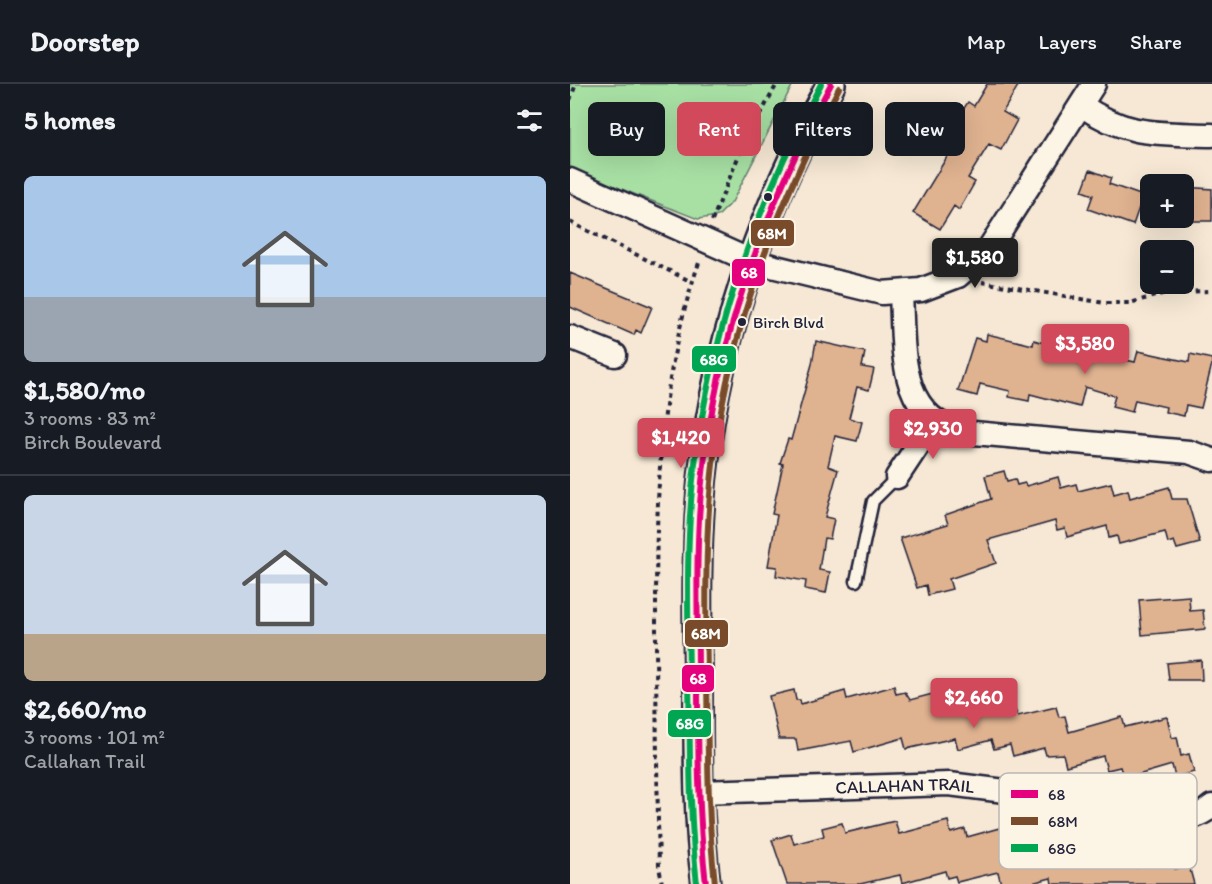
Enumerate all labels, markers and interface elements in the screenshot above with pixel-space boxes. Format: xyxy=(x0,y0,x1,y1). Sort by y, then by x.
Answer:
text: Doorstep xyxy=(30,24,140,58)
text: Map xyxy=(967,29,1006,54)
text: Layers xyxy=(1039,29,1097,54)
text: Share xyxy=(1130,29,1182,54)
chip: Buy xyxy=(588,102,665,156)
chip: Rent xyxy=(677,102,761,156)
chip: Filters xyxy=(773,102,873,156)
chip: New xyxy=(885,102,965,156)
text: 5 homes xyxy=(24,104,116,136)
icon: filters xyxy=(513,104,546,137)
map controls xyxy=(1140,174,1194,294)
button: + xyxy=(1140,174,1194,228)
unlabelled marker xyxy=(762,191,774,203)
icon: home xyxy=(231,215,339,323)
line badge: 68M xyxy=(750,219,795,247)
text: 68M xyxy=(757,224,787,243)
pin: $1,580 xyxy=(926,238,1024,289)
button: − xyxy=(1140,240,1194,294)
text: $1,580 xyxy=(946,245,1004,269)
line badge: 68 xyxy=(731,258,766,287)
text: 68 xyxy=(740,263,758,282)
place label: Birch Blvd xyxy=(753,313,824,332)
marker: Birch Blvd xyxy=(736,316,748,328)
pin: $3,580 xyxy=(1036,324,1134,375)
text: $3,580 xyxy=(1055,331,1115,355)
line badge: 68G xyxy=(691,345,737,373)
text: 68G xyxy=(700,350,728,369)
text: $1,580/mo xyxy=(24,374,145,406)
text: 3 rooms · 83 m² xyxy=(24,406,156,430)
pin: $2,930 xyxy=(884,409,982,460)
text: $2,930 xyxy=(903,416,963,440)
pin: $1,420 xyxy=(632,418,730,469)
text: $1,420 xyxy=(651,425,711,449)
text: Birch Boulevard xyxy=(24,430,161,454)
icon: home xyxy=(231,534,339,642)
line badge: 68M xyxy=(684,619,729,648)
text: 68M xyxy=(691,624,721,643)
line badge: 68 xyxy=(681,664,715,693)
text: 68 xyxy=(689,669,707,688)
pin: $2,660 xyxy=(925,678,1023,729)
text: $2,660 xyxy=(945,685,1003,709)
text: $2,660/mo xyxy=(24,693,147,725)
line badge: 68G xyxy=(667,709,712,738)
text: 68G xyxy=(676,714,704,733)
text: 3 rooms · 101 m² xyxy=(24,725,165,749)
text: Callahan Trail xyxy=(24,749,145,773)
street label: CALLAHAN TRAIL xyxy=(835,773,976,799)
legend xyxy=(999,773,1197,869)
text: 68 xyxy=(1048,785,1065,804)
text: 68M xyxy=(1048,812,1078,831)
text: 68G xyxy=(1048,839,1076,858)

